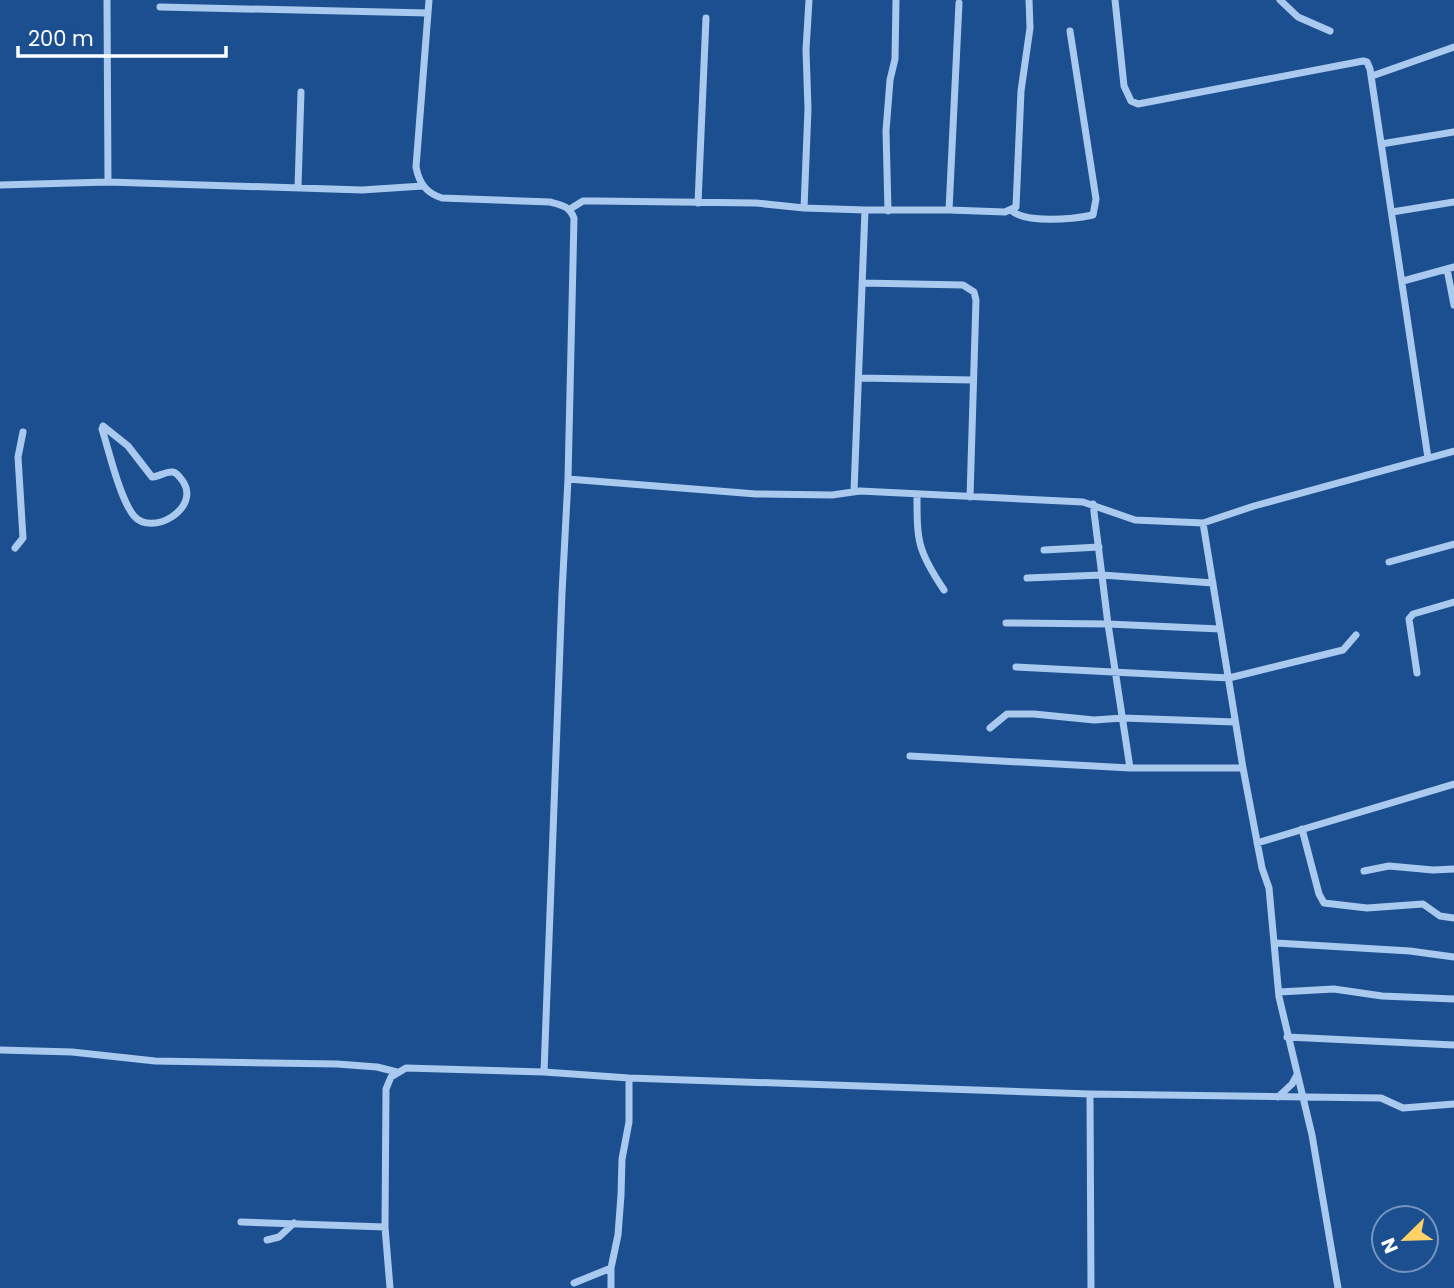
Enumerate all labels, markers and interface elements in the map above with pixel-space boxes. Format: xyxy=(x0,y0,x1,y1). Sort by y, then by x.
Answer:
scale bar xyxy=(18,14,226,58)
text: 200 m xyxy=(28,24,94,53)
north arrow xyxy=(1370,1204,1440,1274)
text: N xyxy=(1375,1234,1405,1257)

